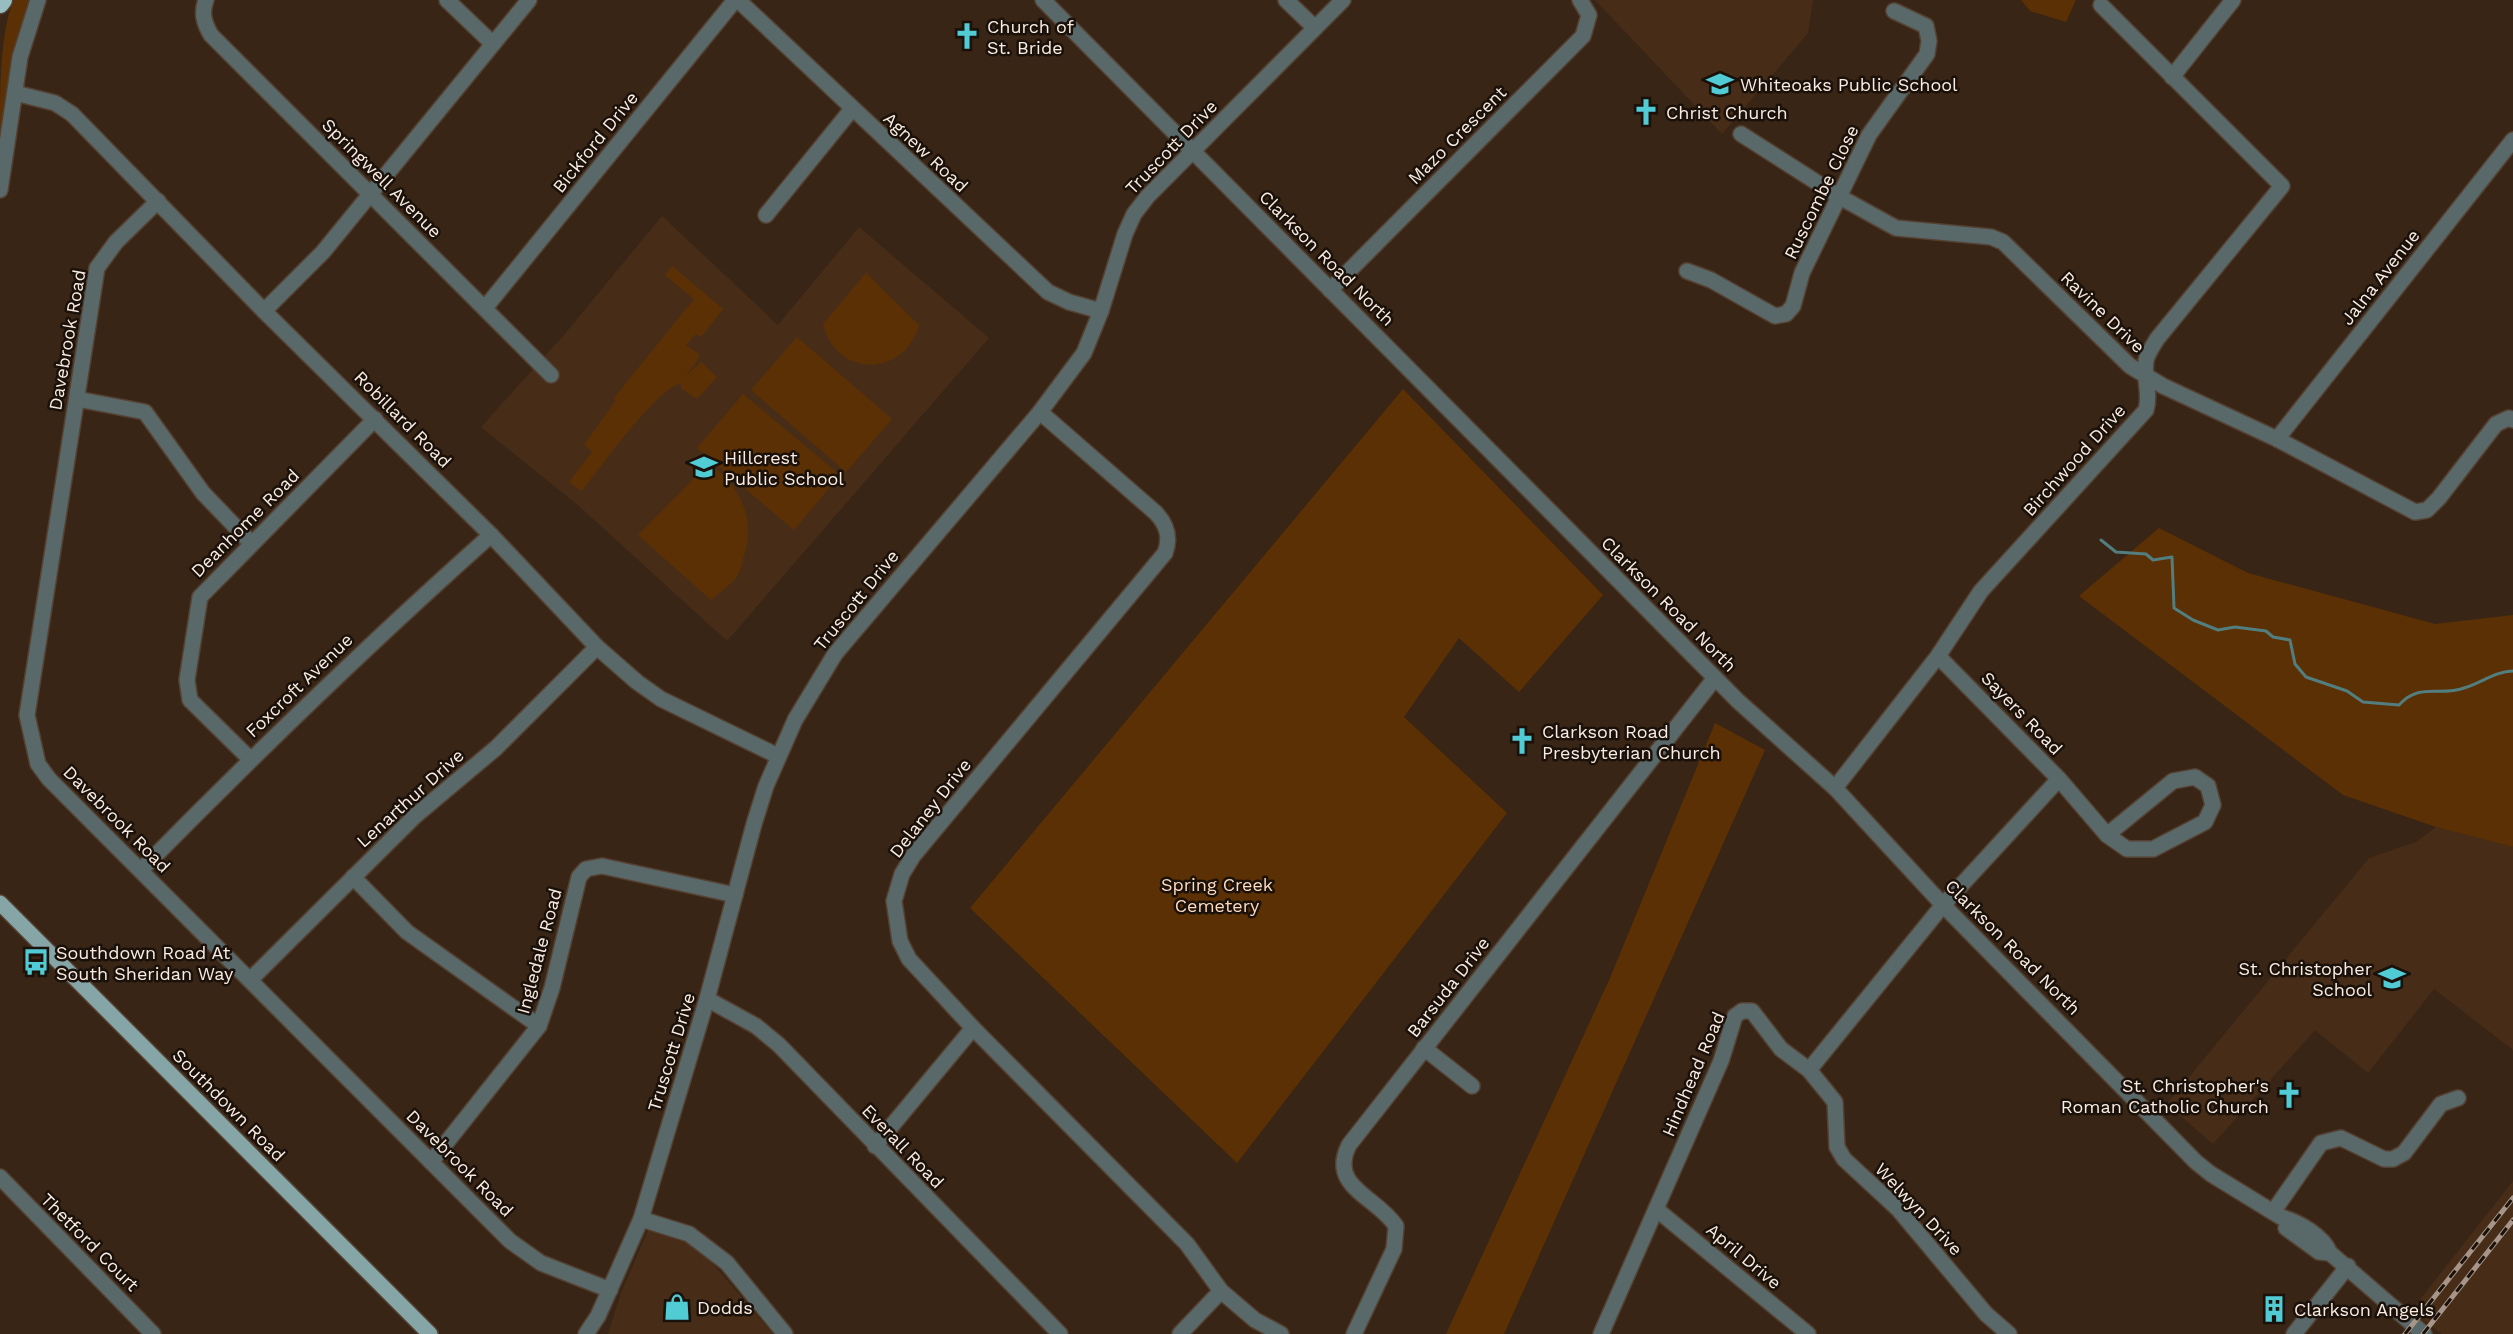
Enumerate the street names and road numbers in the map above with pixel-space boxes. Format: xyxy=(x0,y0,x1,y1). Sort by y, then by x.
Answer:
street label: Mazo Crescent xyxy=(1404,81,1511,188)
street label: Bickford Drive xyxy=(548,87,642,197)
street label: Truscott Drive xyxy=(1121,95,1221,199)
street label: Agnew Road xyxy=(880,108,972,196)
street label: Springwell Avenue xyxy=(318,114,446,242)
street label: Ruscombe Close xyxy=(1779,121,1863,263)
street label: Clarkson Road North xyxy=(1255,186,1399,330)
street label: Jalna Avenue xyxy=(2336,225,2424,329)
street label: Ravine Drive xyxy=(2057,267,2149,357)
street label: Davebrook Road xyxy=(44,268,90,412)
street label: Robillard Road xyxy=(350,366,456,472)
street label: Birchwood Drive xyxy=(2018,400,2130,520)
street label: Deanhome Road xyxy=(187,465,303,581)
street label: Clarkson Road North xyxy=(1597,532,1741,676)
street label: Truscott Drive xyxy=(809,546,903,654)
street label: Foxcroft Avenue xyxy=(241,629,357,741)
street label: Sayers Road xyxy=(1977,667,2067,759)
street label: Lenarthur Drive xyxy=(352,744,468,852)
street label: Delaney Drive xyxy=(885,754,975,862)
street label: Davebrook Road xyxy=(59,761,175,877)
street label: Clarkson Road North xyxy=(1941,875,2085,1019)
street label: Ingledale Road xyxy=(512,886,566,1016)
street label: Barsuda Drive xyxy=(1402,933,1494,1041)
street label: Truscott Drive xyxy=(643,990,699,1114)
street label: Hindhead Road xyxy=(1657,1008,1729,1140)
street label: Southdown Road xyxy=(168,1044,290,1166)
street label: Everall Road xyxy=(858,1100,948,1192)
street label: Davebrook Road xyxy=(402,1105,518,1221)
street label: Welwyn Drive xyxy=(1871,1158,1967,1260)
street label: Thetford Court xyxy=(37,1189,144,1296)
street label: April Drive xyxy=(1702,1219,1786,1293)

